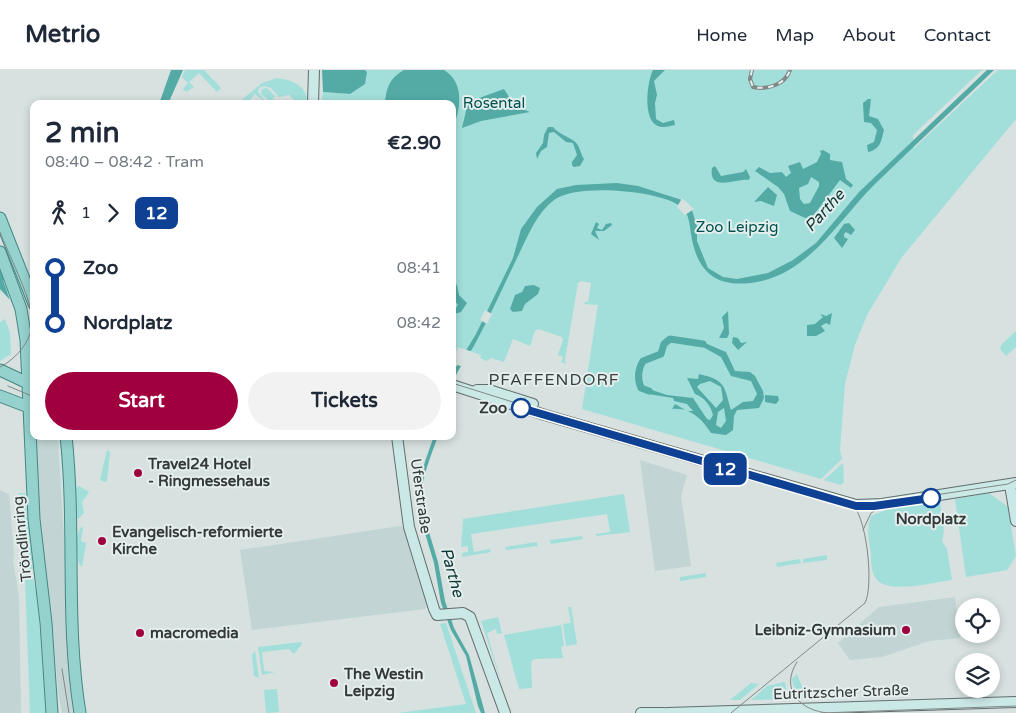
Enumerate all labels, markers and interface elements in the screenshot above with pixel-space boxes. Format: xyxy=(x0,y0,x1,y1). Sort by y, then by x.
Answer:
text: Metrio xyxy=(25,20,100,49)
text: Home xyxy=(696,24,747,46)
text: Map xyxy=(775,24,814,46)
text: About xyxy=(842,24,896,46)
text: Contact xyxy=(924,24,991,46)
park label: Rosental xyxy=(463,94,525,112)
text: 2 min xyxy=(45,116,120,150)
text: €2.90 xyxy=(387,132,441,154)
text: 08:40 – 08:42 · Tram xyxy=(45,152,204,172)
water label: Parthe xyxy=(800,185,850,236)
icon: walk xyxy=(45,199,73,227)
icon: forward xyxy=(99,199,127,227)
text: 12 xyxy=(145,202,168,224)
text: 1 xyxy=(81,203,91,223)
park label: Zoo Leipzig xyxy=(696,218,778,236)
text: Zoo xyxy=(83,257,118,279)
text: 08:41 xyxy=(397,258,441,278)
text: Nordplatz xyxy=(83,312,172,334)
text: 08:42 xyxy=(397,313,441,333)
district label: PFAFFENDORF xyxy=(488,370,620,390)
button: Start xyxy=(45,372,238,430)
button: Tickets xyxy=(248,372,441,430)
marker: Zoo xyxy=(511,398,531,418)
place label: Zoo xyxy=(479,399,507,417)
line badge: 12 xyxy=(702,453,748,485)
place label: Travel24 Hotel - Ringmessehaus xyxy=(147,455,270,491)
street label: Uferstraße xyxy=(407,457,435,535)
text: 12 xyxy=(714,458,736,480)
marker: Travel24 Hotel - Ringmessehaus xyxy=(132,467,144,479)
marker: Nordplatz xyxy=(921,488,941,508)
street label: Tröndlinring xyxy=(9,495,35,583)
place label: Nordplatz xyxy=(896,510,967,529)
place label: Evangelisch-reformierte Kirche xyxy=(112,523,283,558)
marker: Evangelisch-reformierte Kirche xyxy=(96,535,108,547)
water label: Parthe xyxy=(436,545,468,600)
map controls xyxy=(955,598,1000,698)
button: locate xyxy=(955,598,1000,643)
place label: Leibniz-Gymnasium xyxy=(755,621,896,640)
place label: macromedia xyxy=(150,624,239,642)
marker: Leibniz-Gymnasium xyxy=(900,624,912,636)
marker: macromedia xyxy=(134,627,146,639)
button: layers xyxy=(955,653,1000,698)
place label: The Westin Leipzig xyxy=(343,665,423,701)
marker: The Westin Leipzig xyxy=(328,677,340,689)
street label: Eutritzscher Straße xyxy=(773,681,909,703)

